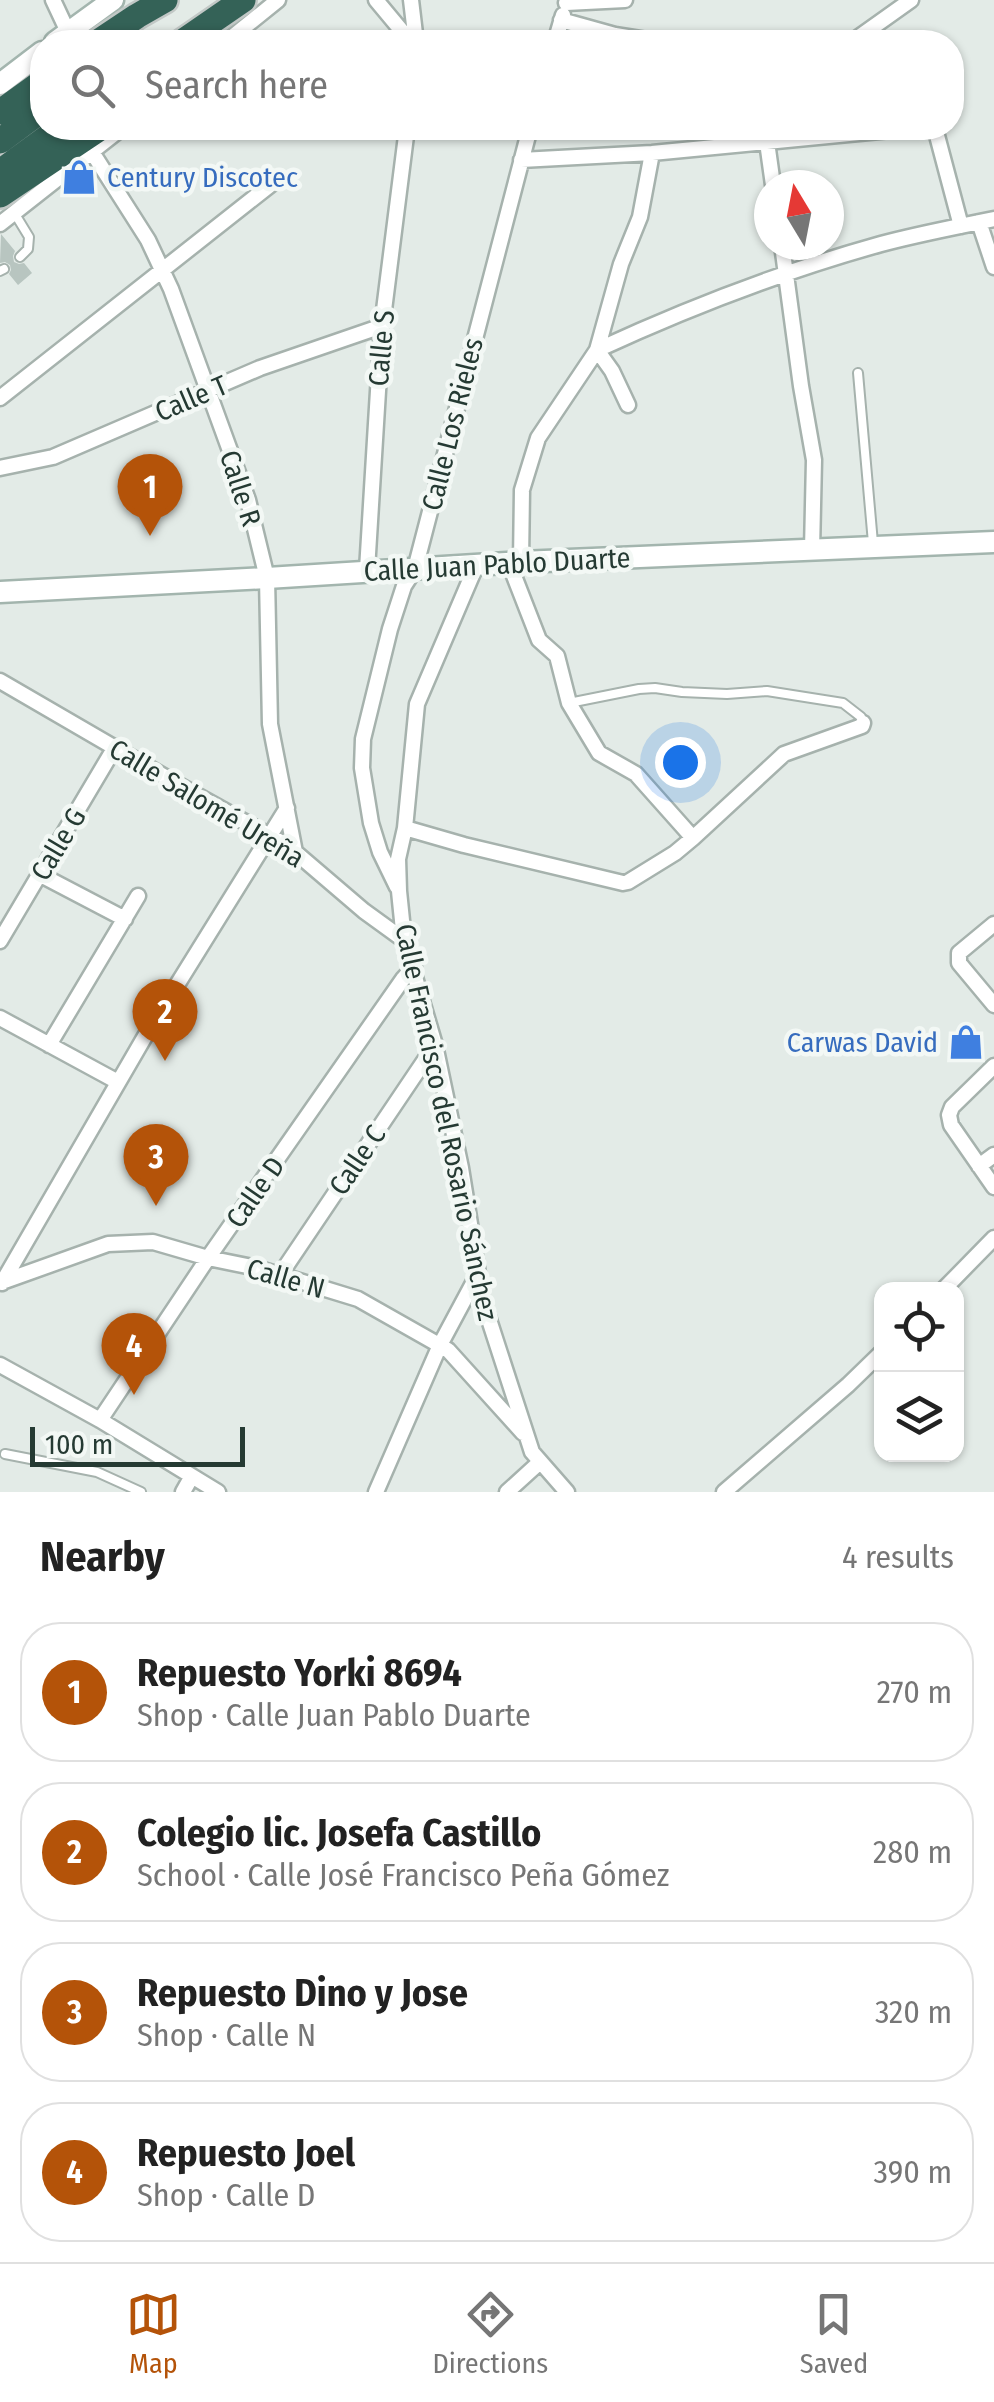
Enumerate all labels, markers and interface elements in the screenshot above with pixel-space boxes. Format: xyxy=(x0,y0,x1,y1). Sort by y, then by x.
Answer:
search box xyxy=(30,30,964,140)
icon: search xyxy=(65,58,120,113)
text: Search here xyxy=(145,62,328,108)
shop icon: Century Discotec xyxy=(60,158,98,196)
place label: Century Discotec xyxy=(107,161,298,194)
north arrow xyxy=(754,170,844,260)
street label: Calle S xyxy=(362,309,401,388)
street label: Calle Los Rieles xyxy=(415,334,490,514)
street label: Calle T xyxy=(150,369,232,428)
street label: Calle R xyxy=(213,446,268,530)
pin: 1 xyxy=(118,454,182,536)
street label: Calle Juan Pablo Duarte xyxy=(363,541,631,588)
street label: Calle Salomé Ureña xyxy=(103,732,310,875)
your location xyxy=(655,737,706,788)
street label: Calle G xyxy=(24,802,93,886)
street label: Calle Francisco del Rosario Sánchez xyxy=(388,921,505,1323)
pin: 2 xyxy=(132,978,198,1061)
shop icon: Carwas David xyxy=(947,1023,985,1061)
place label: Carwas David xyxy=(787,1026,938,1059)
street label: Calle C xyxy=(322,1119,393,1201)
pin: 3 xyxy=(124,1124,188,1206)
street label: Calle D xyxy=(219,1151,292,1234)
street label: Calle N xyxy=(243,1252,329,1305)
map controls xyxy=(874,1282,964,1462)
button: locate xyxy=(874,1282,964,1372)
pin: 4 xyxy=(102,1312,166,1395)
button: layers xyxy=(874,1372,964,1462)
scale bar xyxy=(30,1422,245,1466)
text: 100 m xyxy=(45,1428,113,1461)
text: Nearby xyxy=(40,1532,165,1582)
text: 4 results xyxy=(842,1538,954,1576)
text: Repuesto Yorki 8694 xyxy=(137,1650,462,1696)
text: 1 xyxy=(68,1673,81,1711)
text: 270 m xyxy=(877,1673,952,1711)
text: Shop · Calle Juan Pablo Duarte xyxy=(137,1696,531,1734)
text: Colegio lic. Josefa Castillo xyxy=(137,1810,541,1856)
text: 2 xyxy=(67,1833,82,1871)
text: 280 m xyxy=(873,1833,952,1871)
text: School · Calle José Francisco Peña Gómez xyxy=(137,1856,669,1894)
text: Repuesto Dino y Jose xyxy=(137,1970,468,2016)
text: 3 xyxy=(67,1993,82,2031)
text: 320 m xyxy=(875,1993,952,2031)
text: Shop · Calle N xyxy=(137,2016,316,2054)
text: Repuesto Joel xyxy=(137,2130,355,2176)
text: 4 xyxy=(66,2153,83,2191)
text: 390 m xyxy=(874,2153,952,2191)
text: Shop · Calle D xyxy=(137,2176,315,2214)
tab: Map xyxy=(126,2287,181,2380)
tab: Directions xyxy=(432,2287,548,2380)
tab: Saved xyxy=(800,2287,868,2380)

